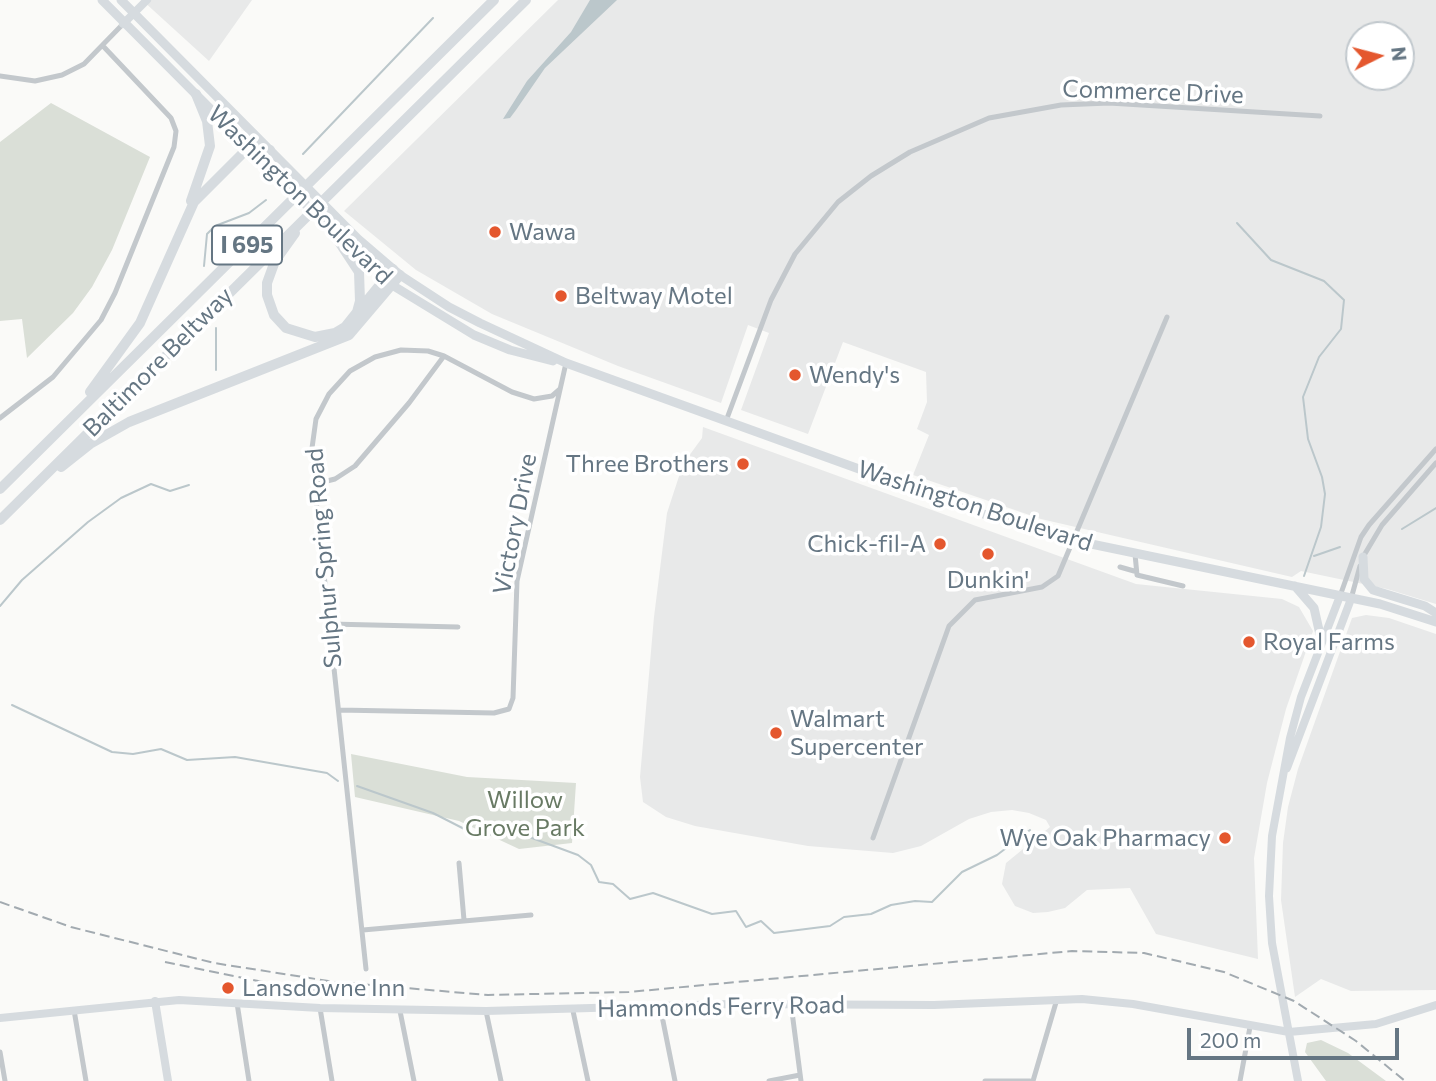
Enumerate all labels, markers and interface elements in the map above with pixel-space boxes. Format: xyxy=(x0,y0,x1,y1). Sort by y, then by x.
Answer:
north arrow xyxy=(1345,21,1415,91)
text: N xyxy=(1387,46,1412,62)
street label: Commerce Drive xyxy=(1062,74,1244,110)
street label: Washington Boulevard xyxy=(202,100,398,290)
place label: Wawa xyxy=(509,218,576,246)
marker: Wawa xyxy=(487,224,503,240)
road number: I 695 xyxy=(212,226,282,264)
street label: Baltimore Beltway xyxy=(77,281,239,443)
place label: Beltway Motel xyxy=(575,282,733,310)
marker: Beltway Motel xyxy=(553,288,569,304)
place label: Wendy's xyxy=(809,361,900,389)
marker: Wendy's xyxy=(787,367,803,383)
street label: Sulphur Spring Road xyxy=(300,447,348,669)
place label: Three Brothers xyxy=(566,450,729,478)
street label: Victory Drive xyxy=(487,451,543,597)
street label: Washington Boulevard xyxy=(854,454,1096,558)
marker: Three Brothers xyxy=(735,456,751,472)
place label: Chick-fil-A xyxy=(807,530,926,558)
marker: Chick-fil-A xyxy=(932,536,948,552)
marker: Dunkin' xyxy=(980,546,996,562)
place label: Dunkin' xyxy=(947,566,1029,594)
place label: Royal Farms xyxy=(1263,628,1395,656)
marker: Royal Farms xyxy=(1241,634,1257,650)
place label: Walmart Supercenter xyxy=(790,705,924,761)
marker: Walmart Supercenter xyxy=(768,725,784,741)
park label: Willow Grove Park xyxy=(465,786,585,842)
place label: Wye Oak Pharmacy xyxy=(1000,824,1211,852)
marker: Wye Oak Pharmacy xyxy=(1217,830,1233,846)
place label: Lansdowne Inn xyxy=(242,974,405,1002)
marker: Lansdowne Inn xyxy=(220,980,236,996)
street label: Hammonds Ferry Road xyxy=(597,990,845,1024)
scale bar xyxy=(1191,1014,1403,1058)
text: 200 m xyxy=(1200,1027,1261,1052)

